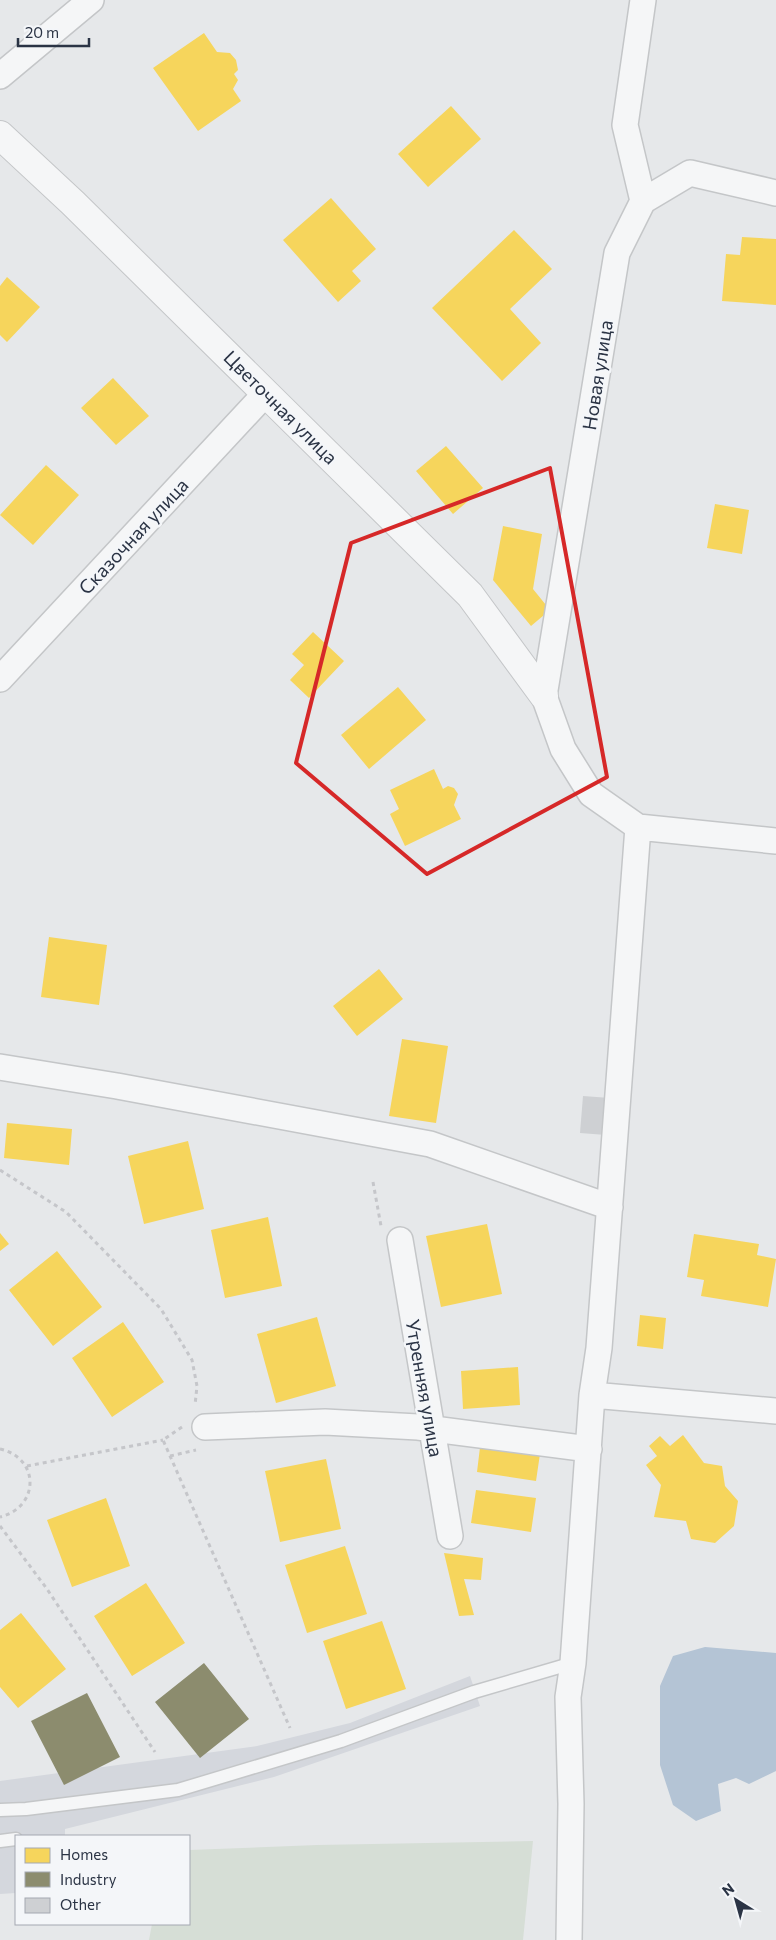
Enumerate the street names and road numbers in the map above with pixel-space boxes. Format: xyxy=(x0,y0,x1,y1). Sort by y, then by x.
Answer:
street label: Новая улица xyxy=(577,318,617,432)
street label: Цветочная улица xyxy=(219,345,343,469)
street label: Сказочная улица xyxy=(73,473,193,599)
street label: Утренняя улица xyxy=(402,1317,448,1459)

